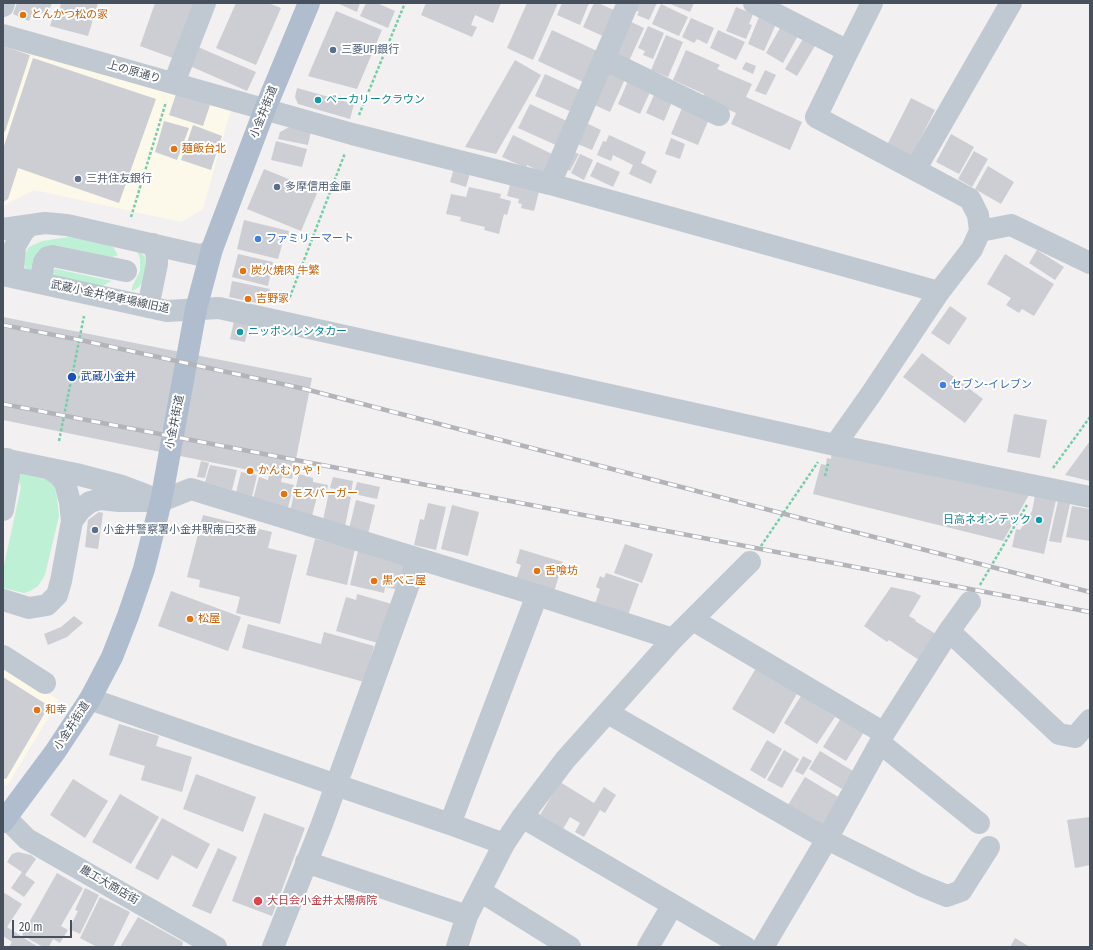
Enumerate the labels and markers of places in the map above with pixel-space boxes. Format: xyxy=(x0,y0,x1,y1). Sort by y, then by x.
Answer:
place label: とんかつ松の家 xyxy=(31,8,108,22)
marker: とんかつ松の家 xyxy=(18,10,28,20)
place label: 三菱UFJ銀行 xyxy=(341,43,399,57)
marker: 三菱UFJ銀行 xyxy=(328,45,338,55)
place label: ベーカリークラウン xyxy=(326,93,425,107)
marker: ベーカリークラウン xyxy=(313,95,323,105)
place label: 麺飯台北 xyxy=(182,142,226,156)
marker: 麺飯台北 xyxy=(169,144,179,154)
place label: 三井住友銀行 xyxy=(86,172,152,186)
marker: 三井住友銀行 xyxy=(73,174,83,184)
place label: 多摩信用金庫 xyxy=(285,180,351,194)
marker: 多摩信用金庫 xyxy=(272,182,282,192)
place label: ファミリーマート xyxy=(266,232,354,246)
marker: ファミリーマート xyxy=(253,234,263,244)
place label: 炭火焼肉 牛繁 xyxy=(251,264,320,278)
marker: 炭火焼肉 牛繁 xyxy=(238,266,248,276)
place label: 吉野家 xyxy=(256,292,289,306)
marker: 吉野家 xyxy=(243,294,253,304)
place label: ニッポンレンタカー xyxy=(248,325,347,339)
marker: ニッポンレンタカー xyxy=(235,327,245,337)
place label: 武蔵小金井 xyxy=(81,370,136,384)
marker: 武蔵小金井 xyxy=(66,371,78,383)
place label: セブン-イレブン xyxy=(951,378,1032,392)
marker: セブン-イレブン xyxy=(938,380,948,390)
place label: かんむりや！ xyxy=(258,464,324,478)
marker: かんむりや！ xyxy=(245,466,255,476)
place label: モスバーガー xyxy=(292,487,358,501)
marker: モスバーガー xyxy=(279,489,289,499)
place label: 日高ネオンテック xyxy=(943,513,1031,527)
marker: 日高ネオンテック xyxy=(1034,515,1044,525)
place label: 小金井警察署小金井駅南口交番 xyxy=(103,523,257,537)
marker: 小金井警察署小金井駅南口交番 xyxy=(90,525,100,535)
place label: 舌喰坊 xyxy=(545,564,578,578)
marker: 舌喰坊 xyxy=(532,566,542,576)
place label: 黒べこ屋 xyxy=(382,574,426,588)
marker: 黒べこ屋 xyxy=(369,576,379,586)
place label: 松屋 xyxy=(198,612,220,626)
marker: 松屋 xyxy=(185,614,195,624)
place label: 和幸 xyxy=(45,703,67,717)
marker: 和幸 xyxy=(32,705,42,715)
place label: 大日会小金井太陽病院 xyxy=(267,894,377,908)
marker: 大日会小金井太陽病院 xyxy=(252,895,264,907)

